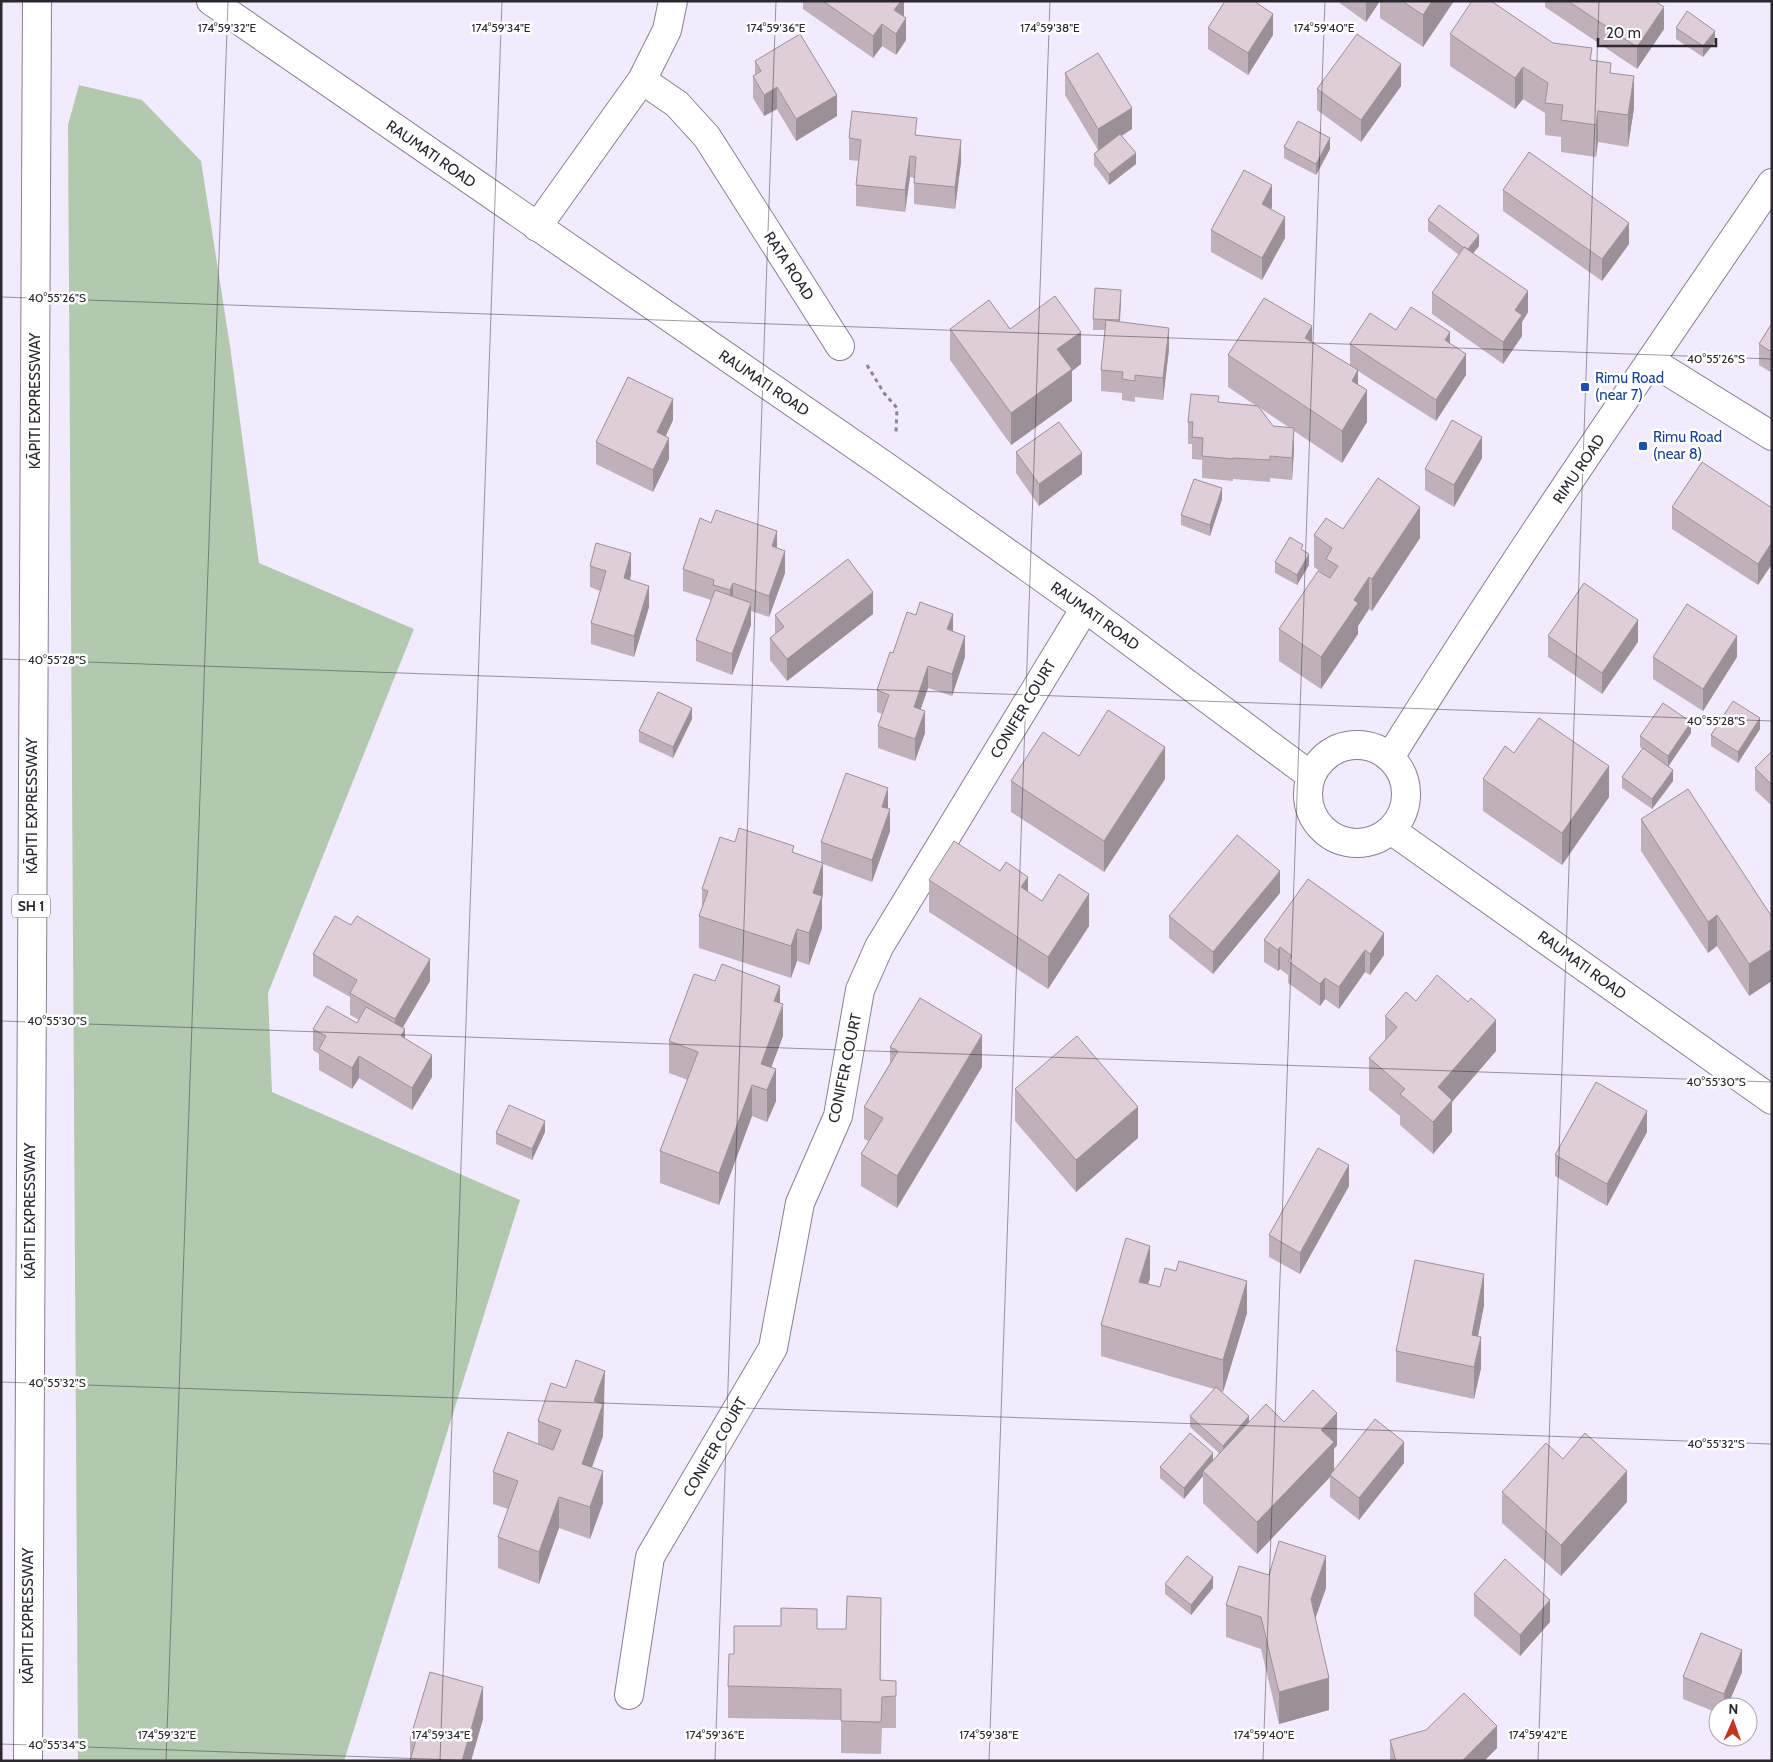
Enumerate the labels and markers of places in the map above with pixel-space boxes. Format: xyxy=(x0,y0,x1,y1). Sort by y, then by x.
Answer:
place label: Rimu Road (near 7) xyxy=(1595,369,1664,404)
marker: Rimu Road (near 7) xyxy=(1579,381,1591,393)
place label: Rimu Road (near 8) xyxy=(1653,428,1722,463)
marker: Rimu Road (near 8) xyxy=(1637,440,1649,452)

